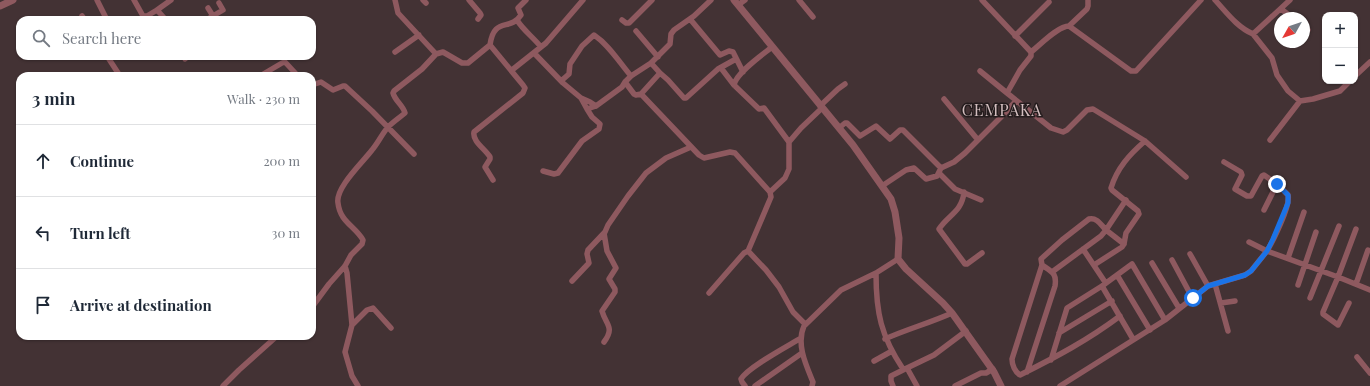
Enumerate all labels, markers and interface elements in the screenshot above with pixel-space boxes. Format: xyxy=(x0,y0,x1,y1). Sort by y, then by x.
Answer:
north arrow xyxy=(1274,12,1310,48)
map controls xyxy=(1322,12,1358,84)
button: + xyxy=(1322,12,1358,48)
search box xyxy=(16,16,316,60)
icon: search xyxy=(30,27,52,49)
text: Search here xyxy=(62,28,141,48)
button: − xyxy=(1322,48,1358,84)
text: 3 min xyxy=(32,87,75,109)
text: Walk · 230 m xyxy=(227,90,300,107)
district label: CEMPAKA xyxy=(962,99,1042,120)
icon: ahead xyxy=(32,150,54,172)
text: Continue xyxy=(70,151,134,171)
text: 200 m xyxy=(263,152,300,169)
route end xyxy=(1268,175,1286,193)
icon: left xyxy=(32,222,54,244)
text: Turn left xyxy=(70,223,131,243)
text: 30 m xyxy=(272,224,300,241)
route start xyxy=(1184,289,1202,307)
icon: arrive xyxy=(32,294,54,316)
text: Arrive at destination xyxy=(70,295,212,315)

